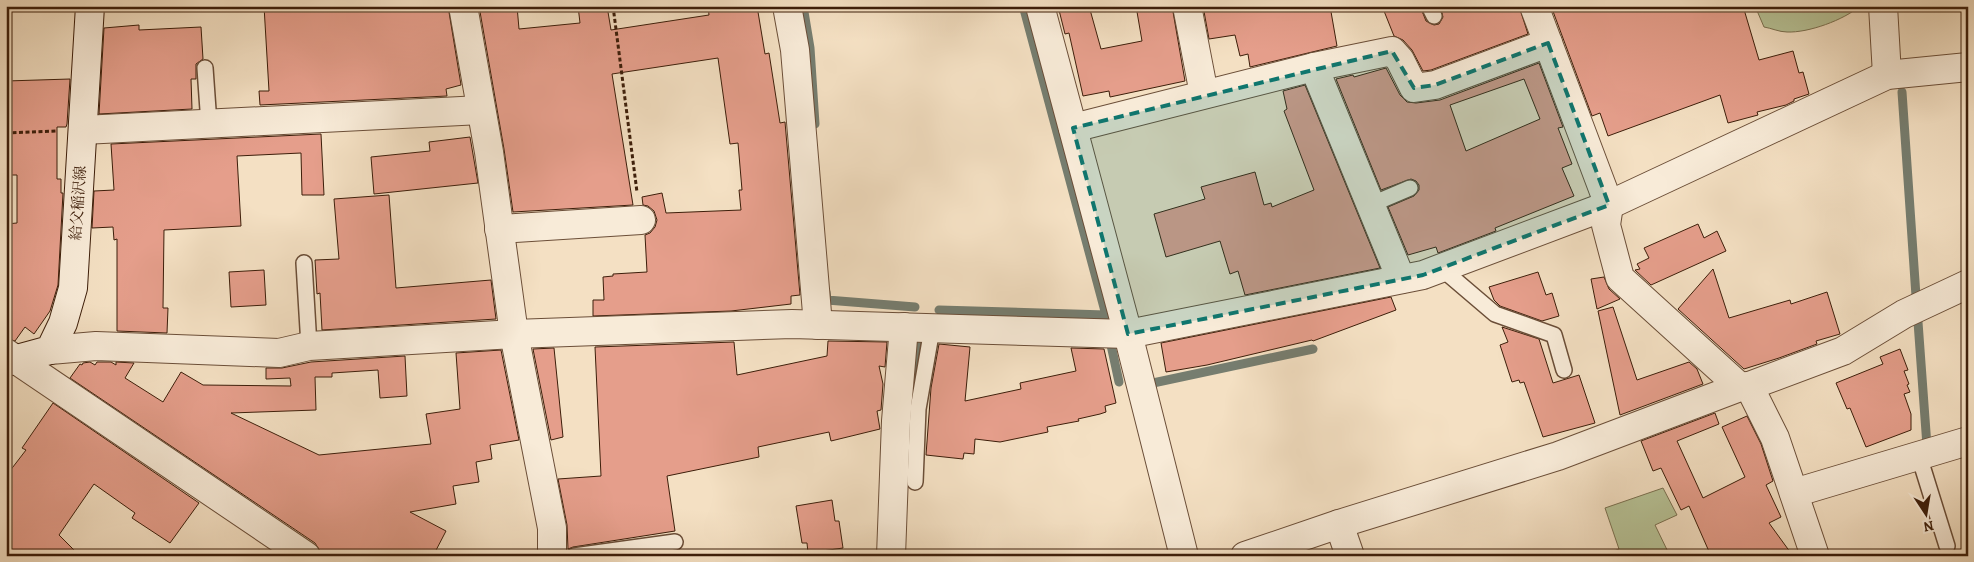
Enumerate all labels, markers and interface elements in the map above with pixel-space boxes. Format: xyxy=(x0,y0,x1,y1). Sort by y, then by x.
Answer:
street label: 給父稲沢線 xyxy=(65,165,91,241)
north arrow xyxy=(1902,490,1952,540)
text: N xyxy=(1922,516,1936,537)

